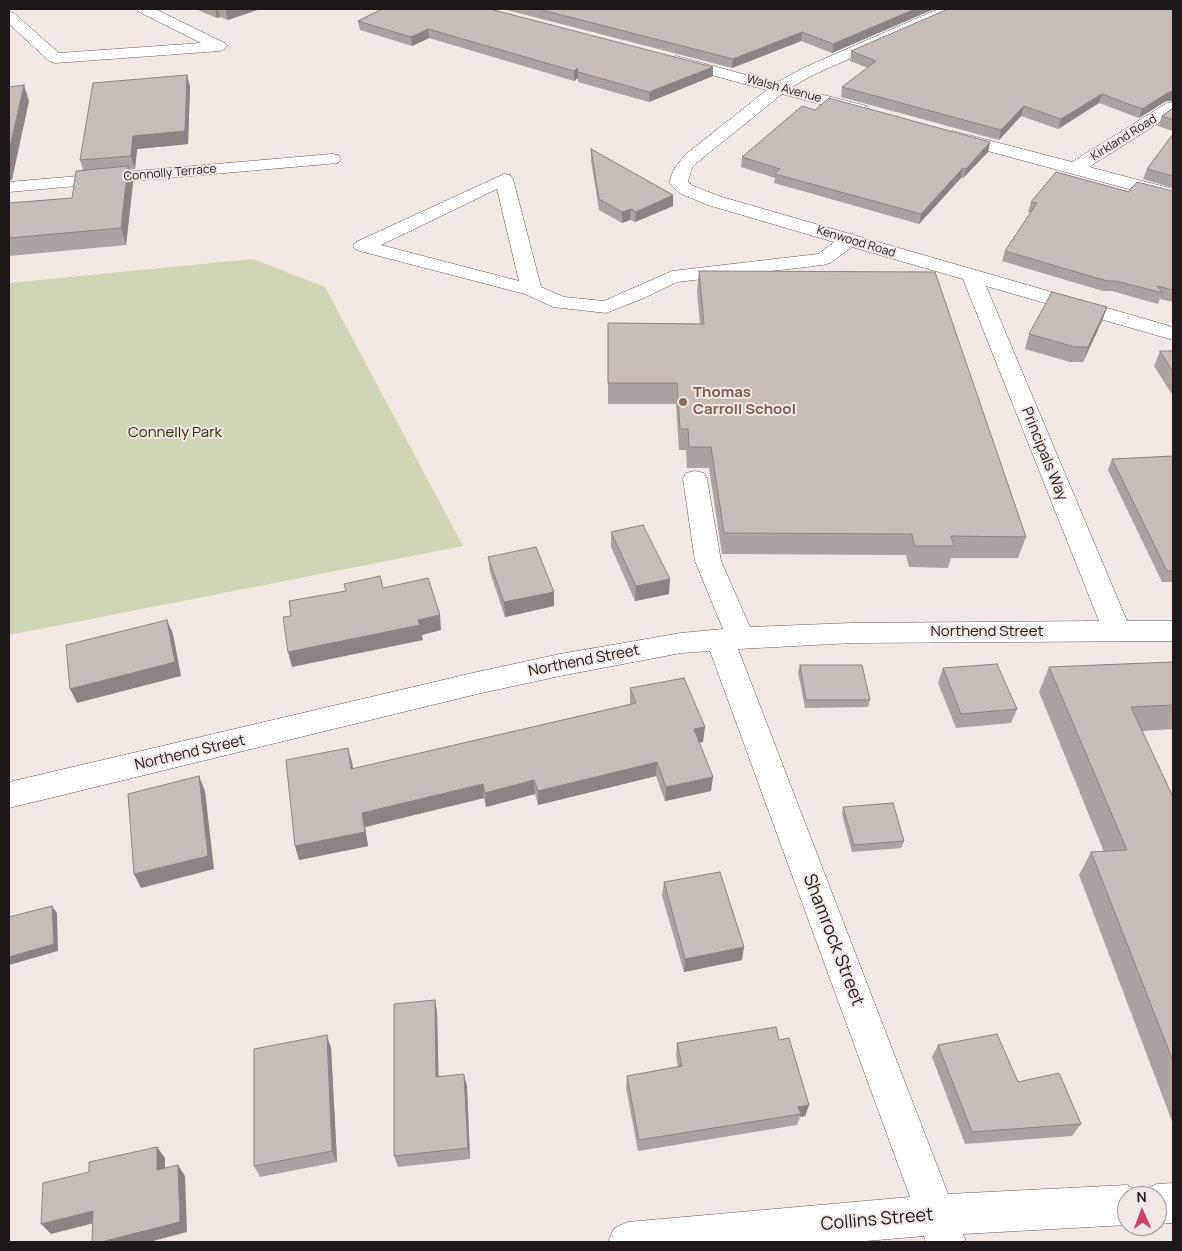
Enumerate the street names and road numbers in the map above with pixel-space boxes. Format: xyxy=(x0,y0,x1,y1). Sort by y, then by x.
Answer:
street label: Walsh Avenue xyxy=(745,72,823,106)
street label: Kirkland Road xyxy=(1089,112,1159,164)
street label: Connolly Terrace xyxy=(123,162,217,184)
street label: Kenwood Road xyxy=(815,223,897,261)
street label: Principals Way xyxy=(1017,405,1071,503)
street label: Northend Street xyxy=(931,623,1043,641)
street label: Northend Street xyxy=(527,641,641,681)
street label: Northend Street xyxy=(133,732,247,774)
street label: Shamrock Street xyxy=(798,871,868,1009)
street label: Collins Street xyxy=(820,1204,934,1236)

